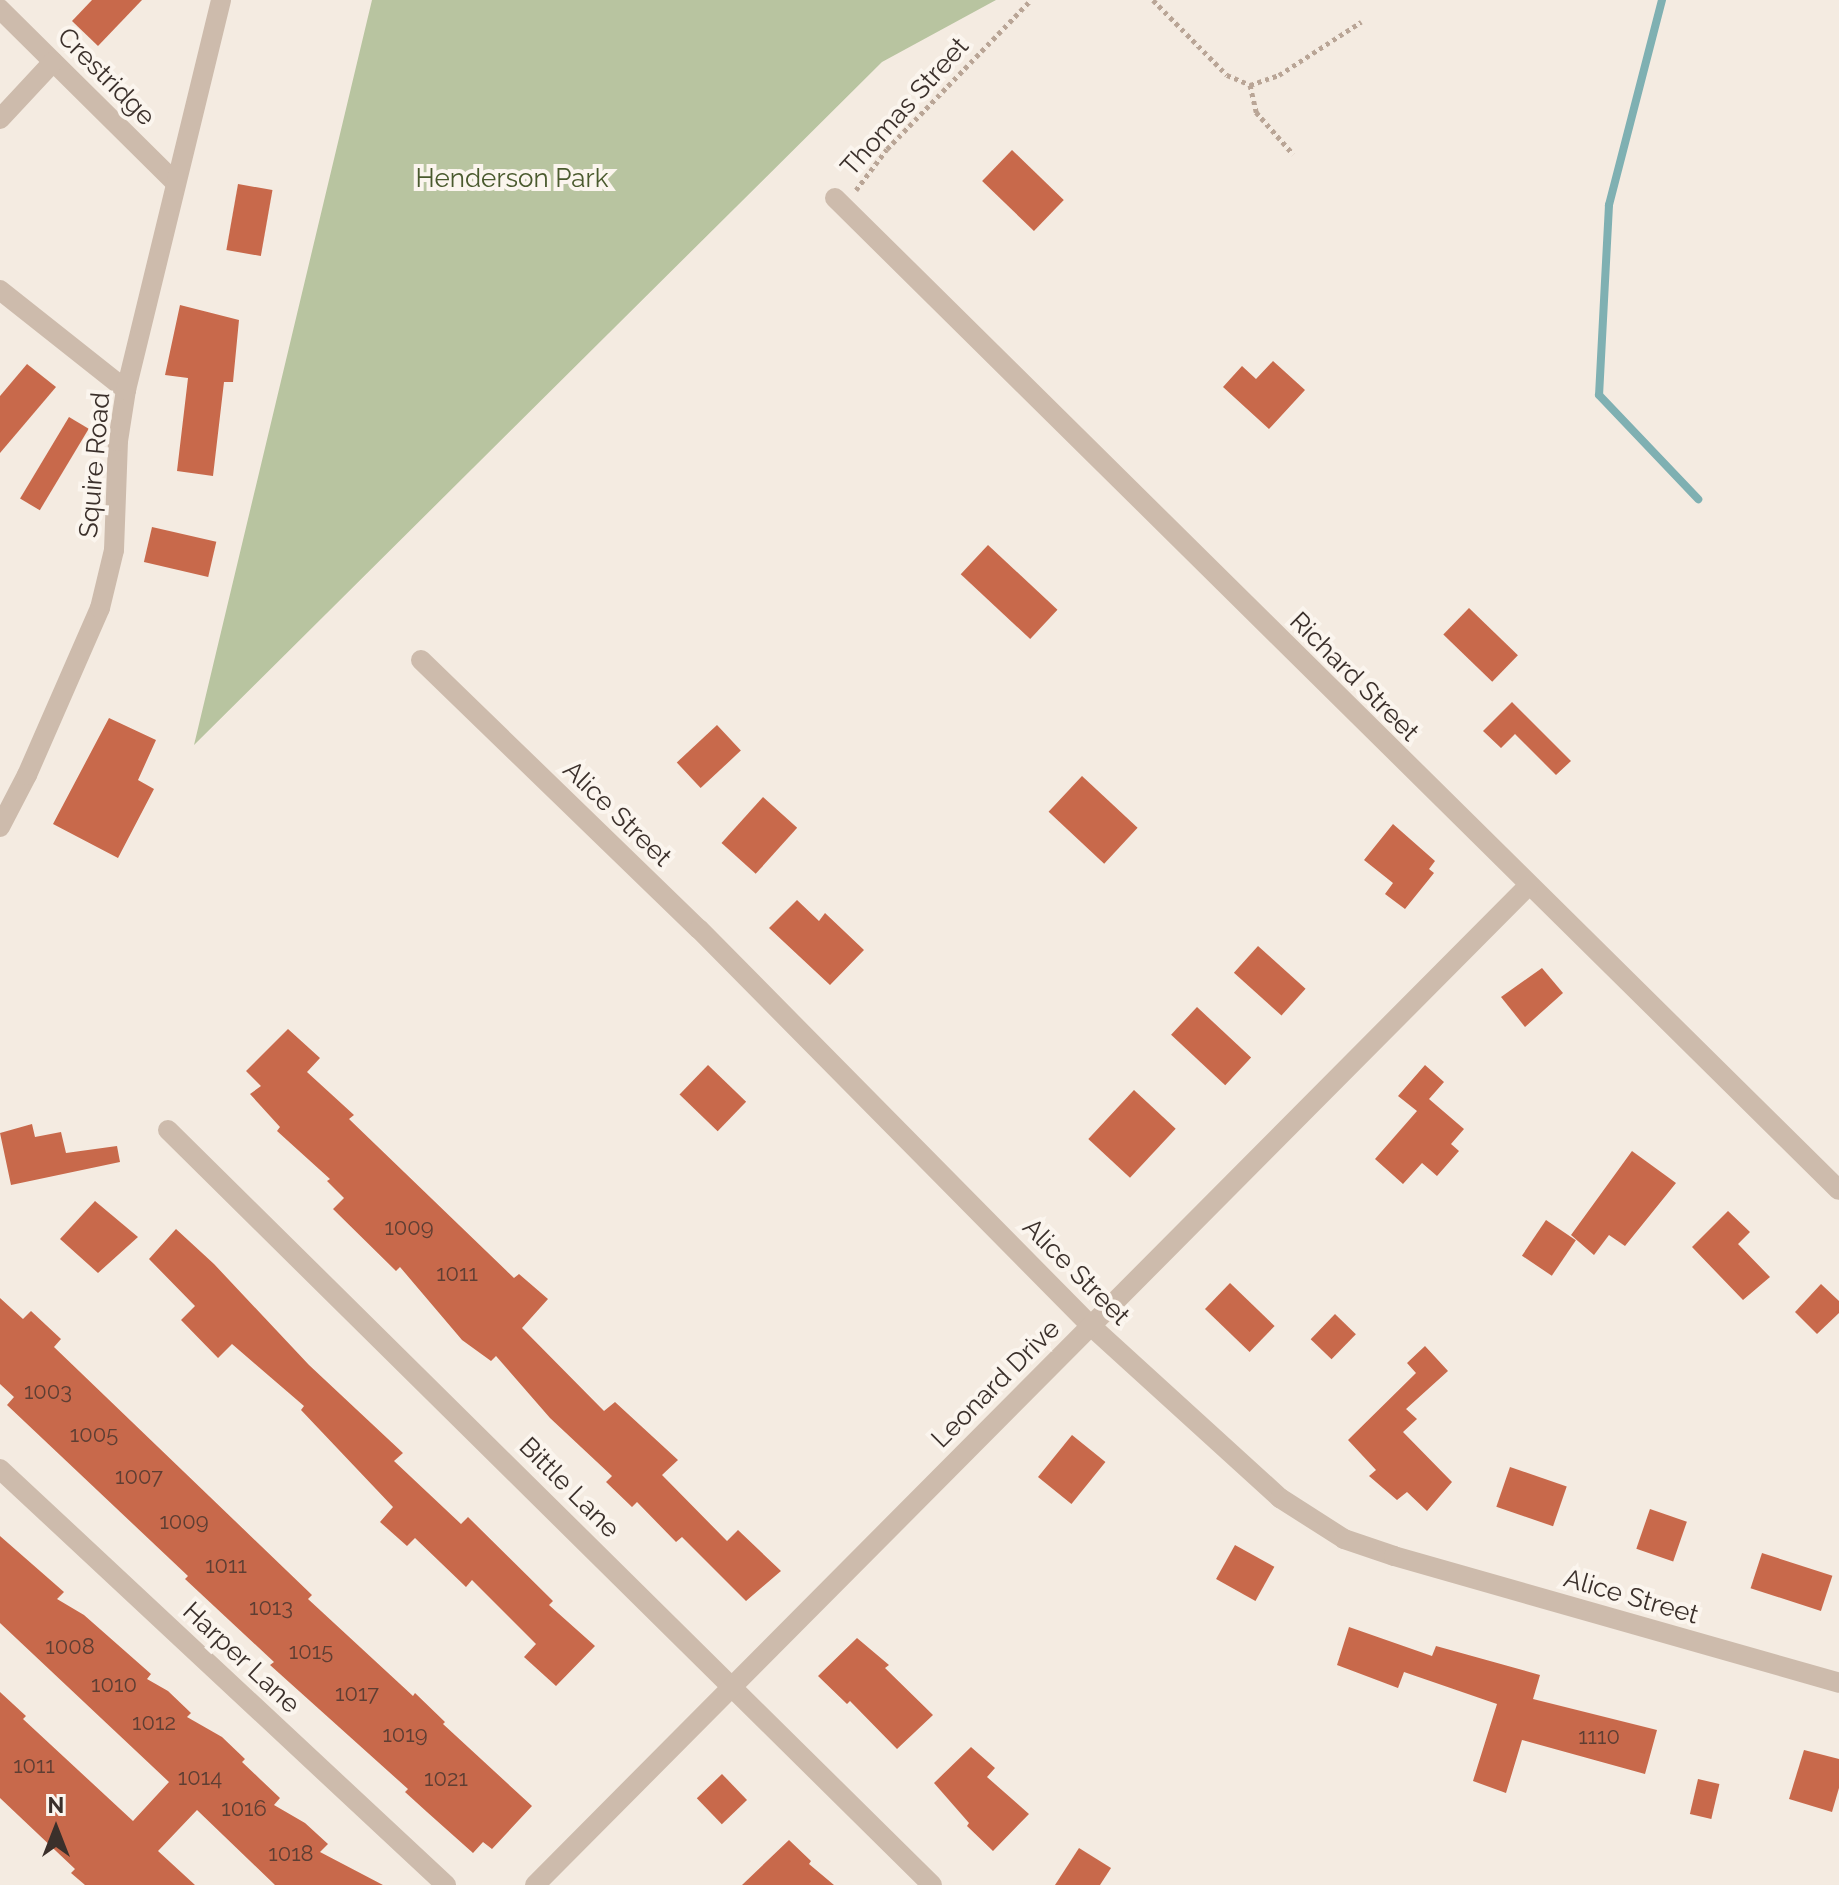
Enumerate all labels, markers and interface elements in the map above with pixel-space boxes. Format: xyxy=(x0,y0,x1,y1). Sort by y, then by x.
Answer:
street label: Crestridge xyxy=(51,22,161,132)
street label: Thomas Street xyxy=(835,31,975,183)
park label: Henderson Park xyxy=(416,163,608,195)
street label: Squire Road xyxy=(73,391,117,539)
street label: Richard Street xyxy=(1283,606,1425,748)
street label: Alice Street xyxy=(556,755,678,873)
street label: Alice Street xyxy=(1016,1212,1136,1332)
house number: 1009 xyxy=(384,1215,434,1241)
house number: 1011 xyxy=(436,1261,478,1287)
street label: Leonard Drive xyxy=(925,1313,1067,1455)
house number: 1003 xyxy=(24,1379,72,1405)
house number: 1005 xyxy=(70,1422,118,1448)
street label: Bittle Lane xyxy=(512,1431,626,1545)
house number: 1007 xyxy=(115,1464,163,1490)
house number: 1009 xyxy=(159,1509,209,1535)
house number: 1011 xyxy=(205,1553,247,1579)
street label: Alice Street xyxy=(1560,1563,1702,1631)
house number: 1013 xyxy=(249,1595,293,1621)
street label: Harper Lane xyxy=(176,1596,306,1720)
house number: 1008 xyxy=(45,1634,95,1660)
house number: 1015 xyxy=(289,1639,333,1665)
house number: 1010 xyxy=(91,1672,137,1698)
house number: 1017 xyxy=(335,1681,379,1707)
house number: 1012 xyxy=(132,1710,176,1736)
house number: 1019 xyxy=(382,1722,428,1748)
house number: 1110 xyxy=(1578,1724,1620,1750)
house number: 1011 xyxy=(13,1753,55,1779)
house number: 1014 xyxy=(178,1765,222,1791)
house number: 1021 xyxy=(424,1766,468,1792)
north arrow xyxy=(16,1789,96,1869)
text: N xyxy=(48,1792,64,1818)
house number: 1016 xyxy=(221,1796,267,1822)
house number: 1018 xyxy=(268,1841,314,1867)

